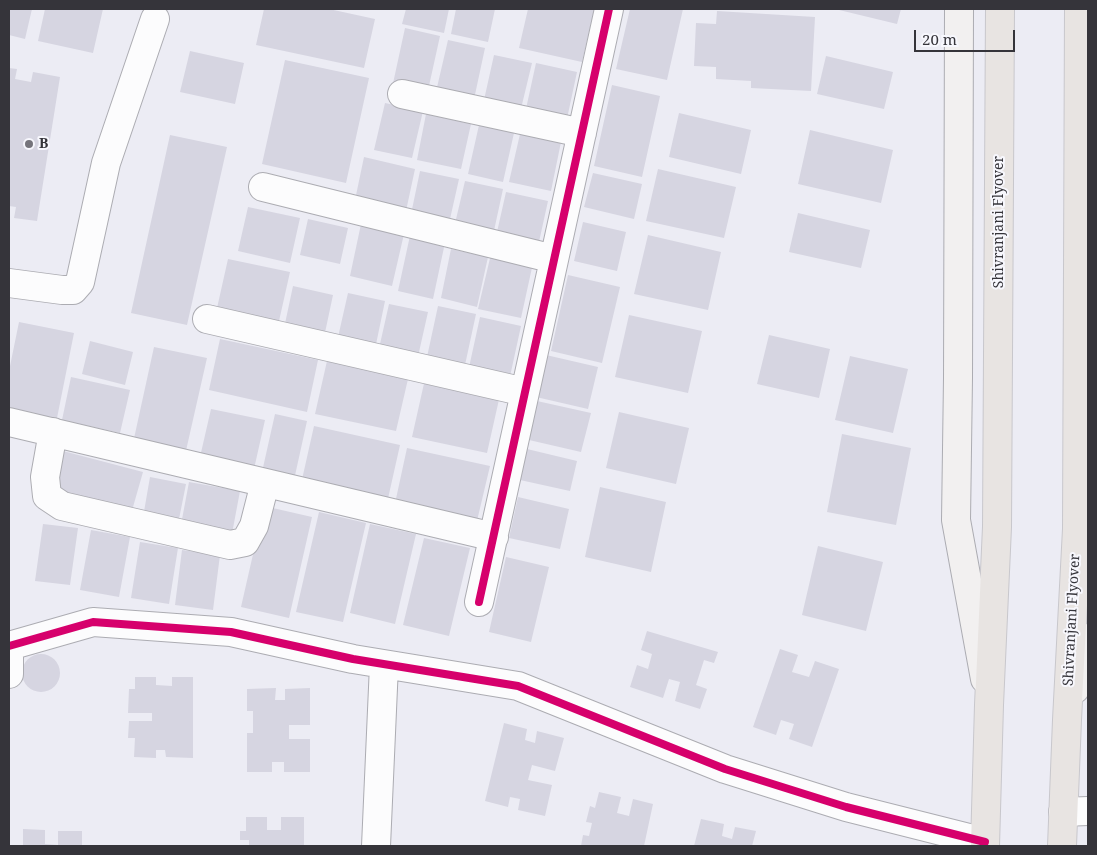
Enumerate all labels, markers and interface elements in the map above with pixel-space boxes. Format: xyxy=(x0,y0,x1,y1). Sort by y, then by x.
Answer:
scale bar xyxy=(917,20,1018,52)
text: 20 m xyxy=(922,29,957,49)
place label: B xyxy=(39,136,48,152)
marker: B xyxy=(23,138,35,150)
street label: Shivranjani Flyover xyxy=(991,156,1007,288)
street label: Shivranjani Flyover xyxy=(1060,553,1084,687)

